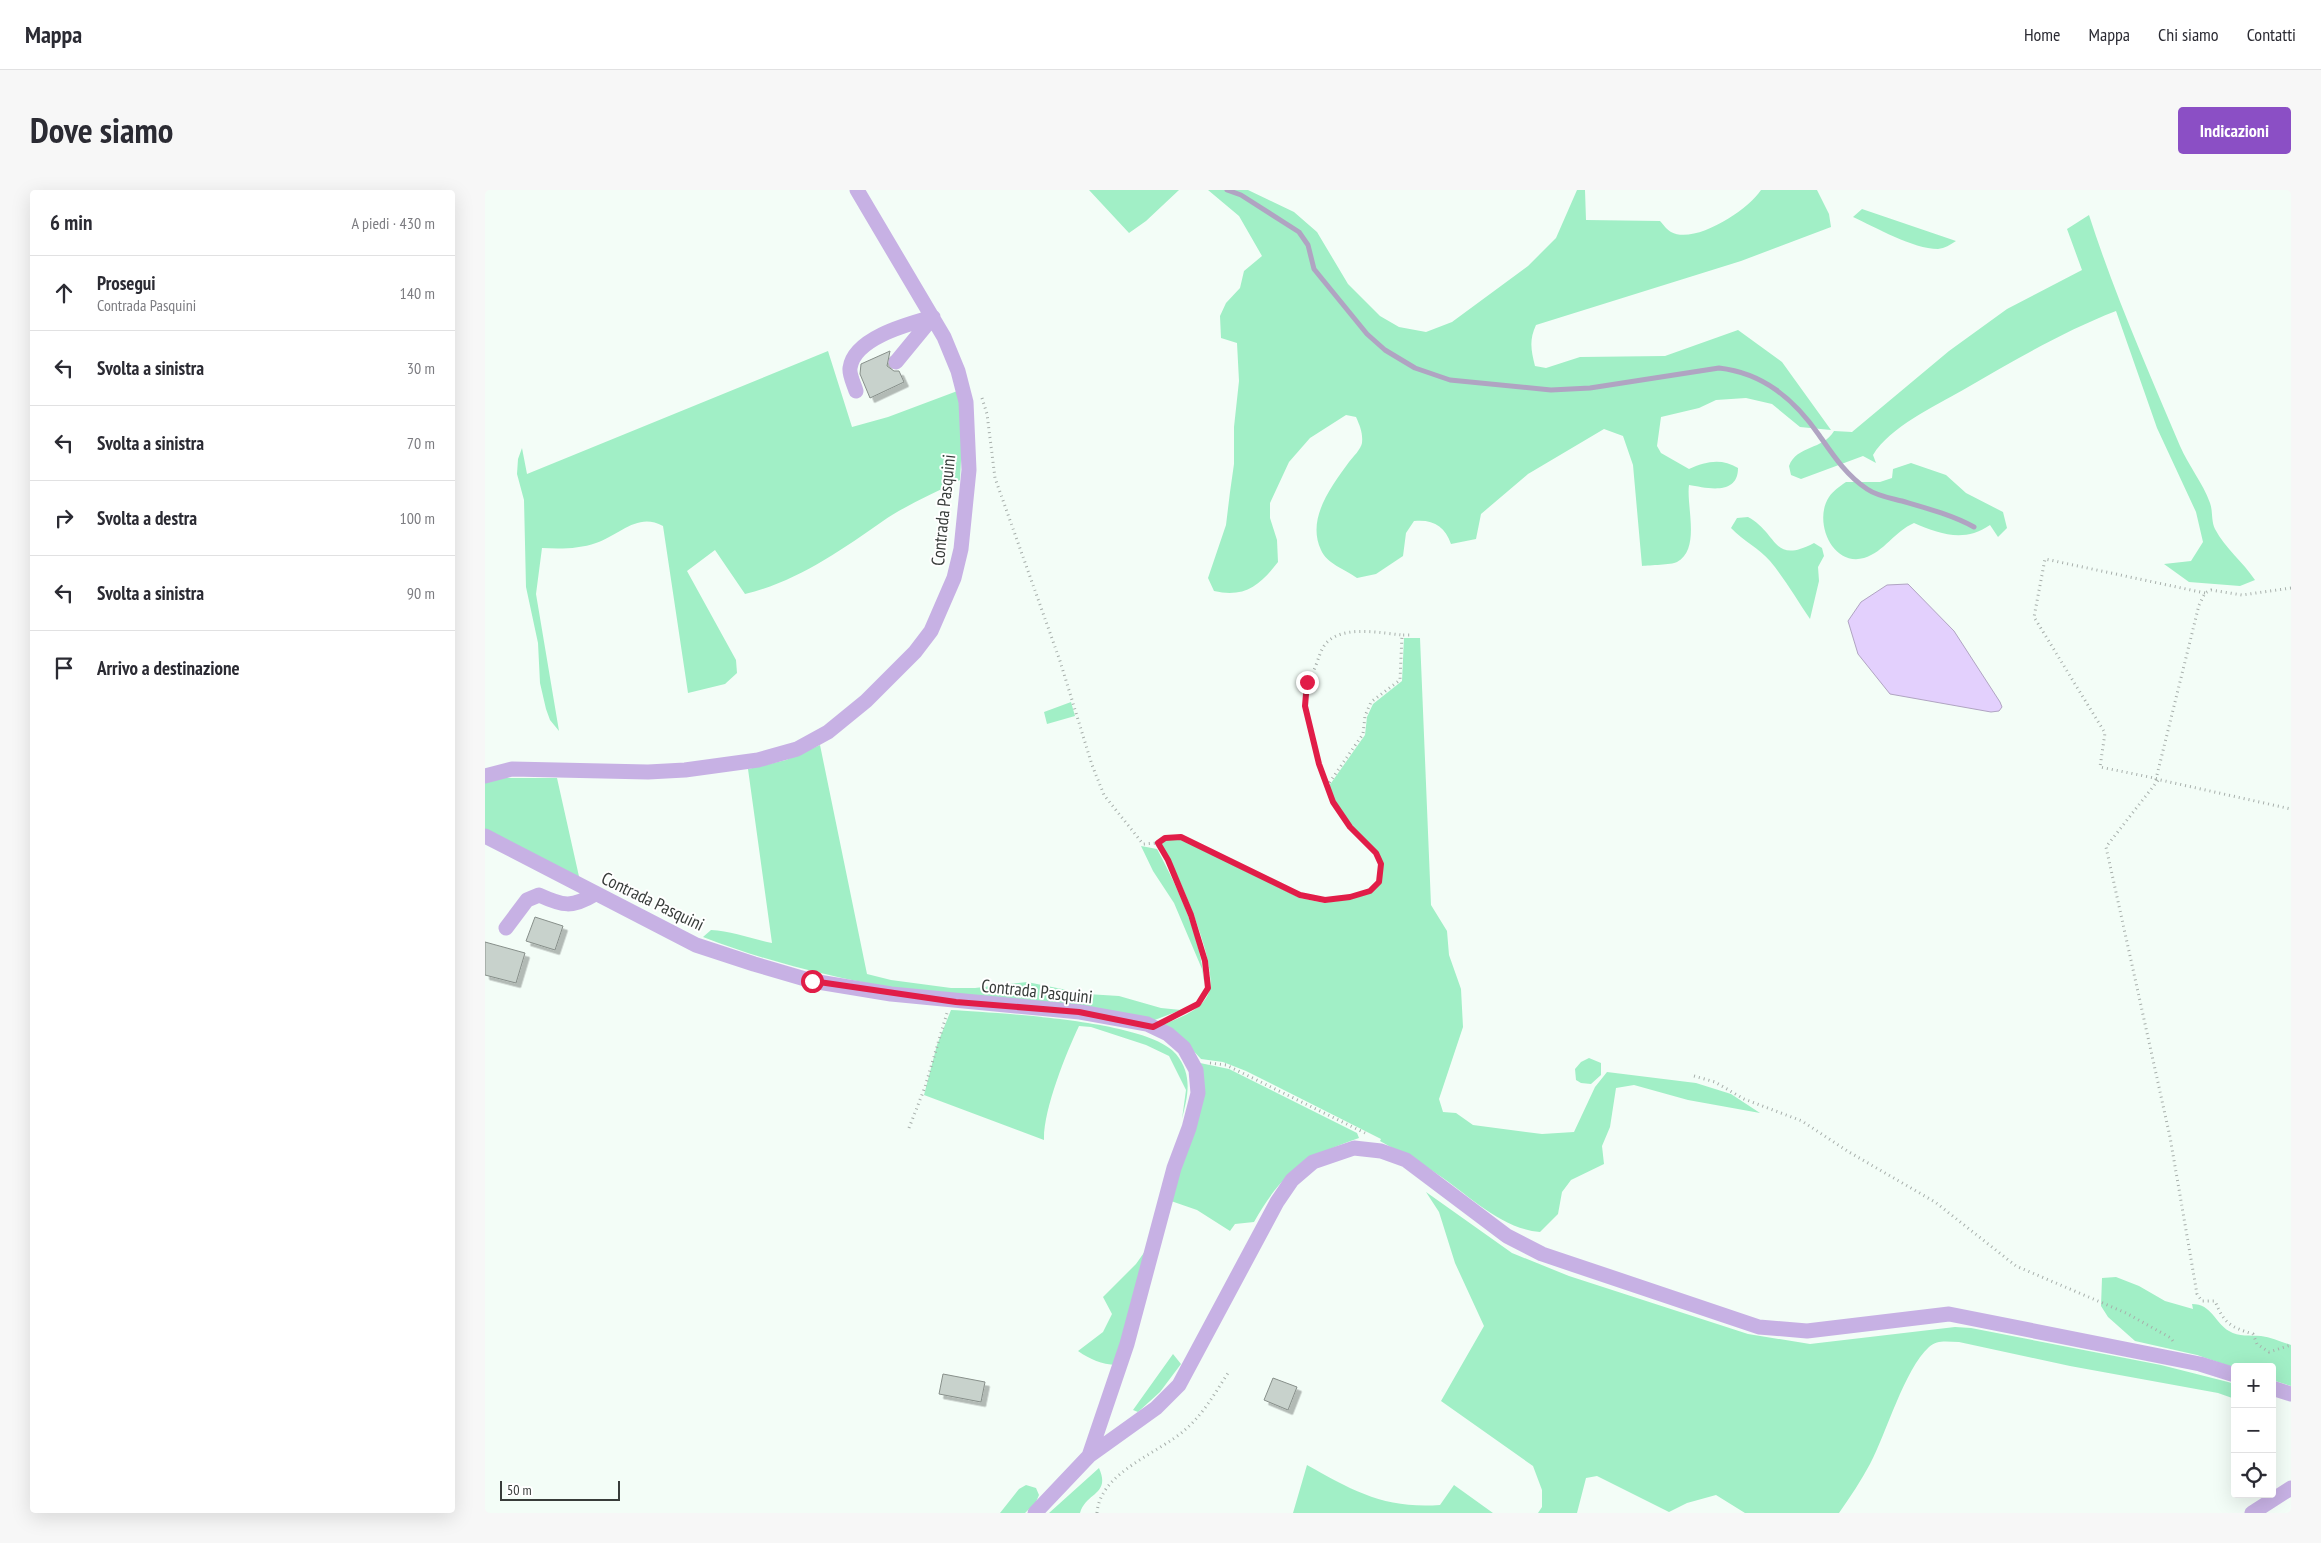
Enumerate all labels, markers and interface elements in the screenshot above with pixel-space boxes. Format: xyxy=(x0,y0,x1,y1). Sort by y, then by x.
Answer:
text: Mappa xyxy=(25,19,82,50)
text: Home xyxy=(2024,23,2061,46)
text: Mappa xyxy=(2089,23,2130,46)
text: Chi siamo xyxy=(2158,23,2219,46)
text: Contatti xyxy=(2247,23,2296,46)
text: Dove siamo xyxy=(30,107,173,153)
button: Indicazioni xyxy=(2178,107,2291,154)
text: 6 min xyxy=(50,209,92,236)
text: A piedi · 430 m xyxy=(352,213,435,233)
text: Prosegui xyxy=(97,271,156,295)
icon: ahead xyxy=(50,279,78,307)
text: 140 m xyxy=(400,283,435,303)
text: Contrada Pasquini xyxy=(97,295,196,315)
icon: left xyxy=(50,354,78,382)
text: Svolta a sinistra xyxy=(97,356,204,380)
text: 30 m xyxy=(407,358,435,378)
icon: left xyxy=(50,429,78,457)
text: Svolta a sinistra xyxy=(97,431,204,455)
text: 70 m xyxy=(407,433,435,453)
street label: Contrada Pasquini xyxy=(926,453,960,567)
icon: right xyxy=(50,504,78,532)
text: Svolta a destra xyxy=(97,506,197,530)
text: 100 m xyxy=(400,508,435,528)
icon: left xyxy=(50,579,78,607)
text: Svolta a sinistra xyxy=(97,581,204,605)
text: 90 m xyxy=(407,583,435,603)
icon: arrive xyxy=(50,654,78,682)
text: Arrivo a destinazione xyxy=(97,656,240,680)
route end xyxy=(1296,671,1319,694)
street label: Contrada Pasquini xyxy=(598,866,708,936)
route start xyxy=(801,970,824,993)
street label: Contrada Pasquini xyxy=(980,974,1094,1008)
map controls xyxy=(2231,1363,2276,1498)
button: + xyxy=(2231,1363,2276,1408)
button: − xyxy=(2231,1408,2276,1453)
button: locate xyxy=(2231,1453,2276,1498)
scale bar xyxy=(500,1478,620,1501)
text: 50 m xyxy=(507,1481,532,1499)

